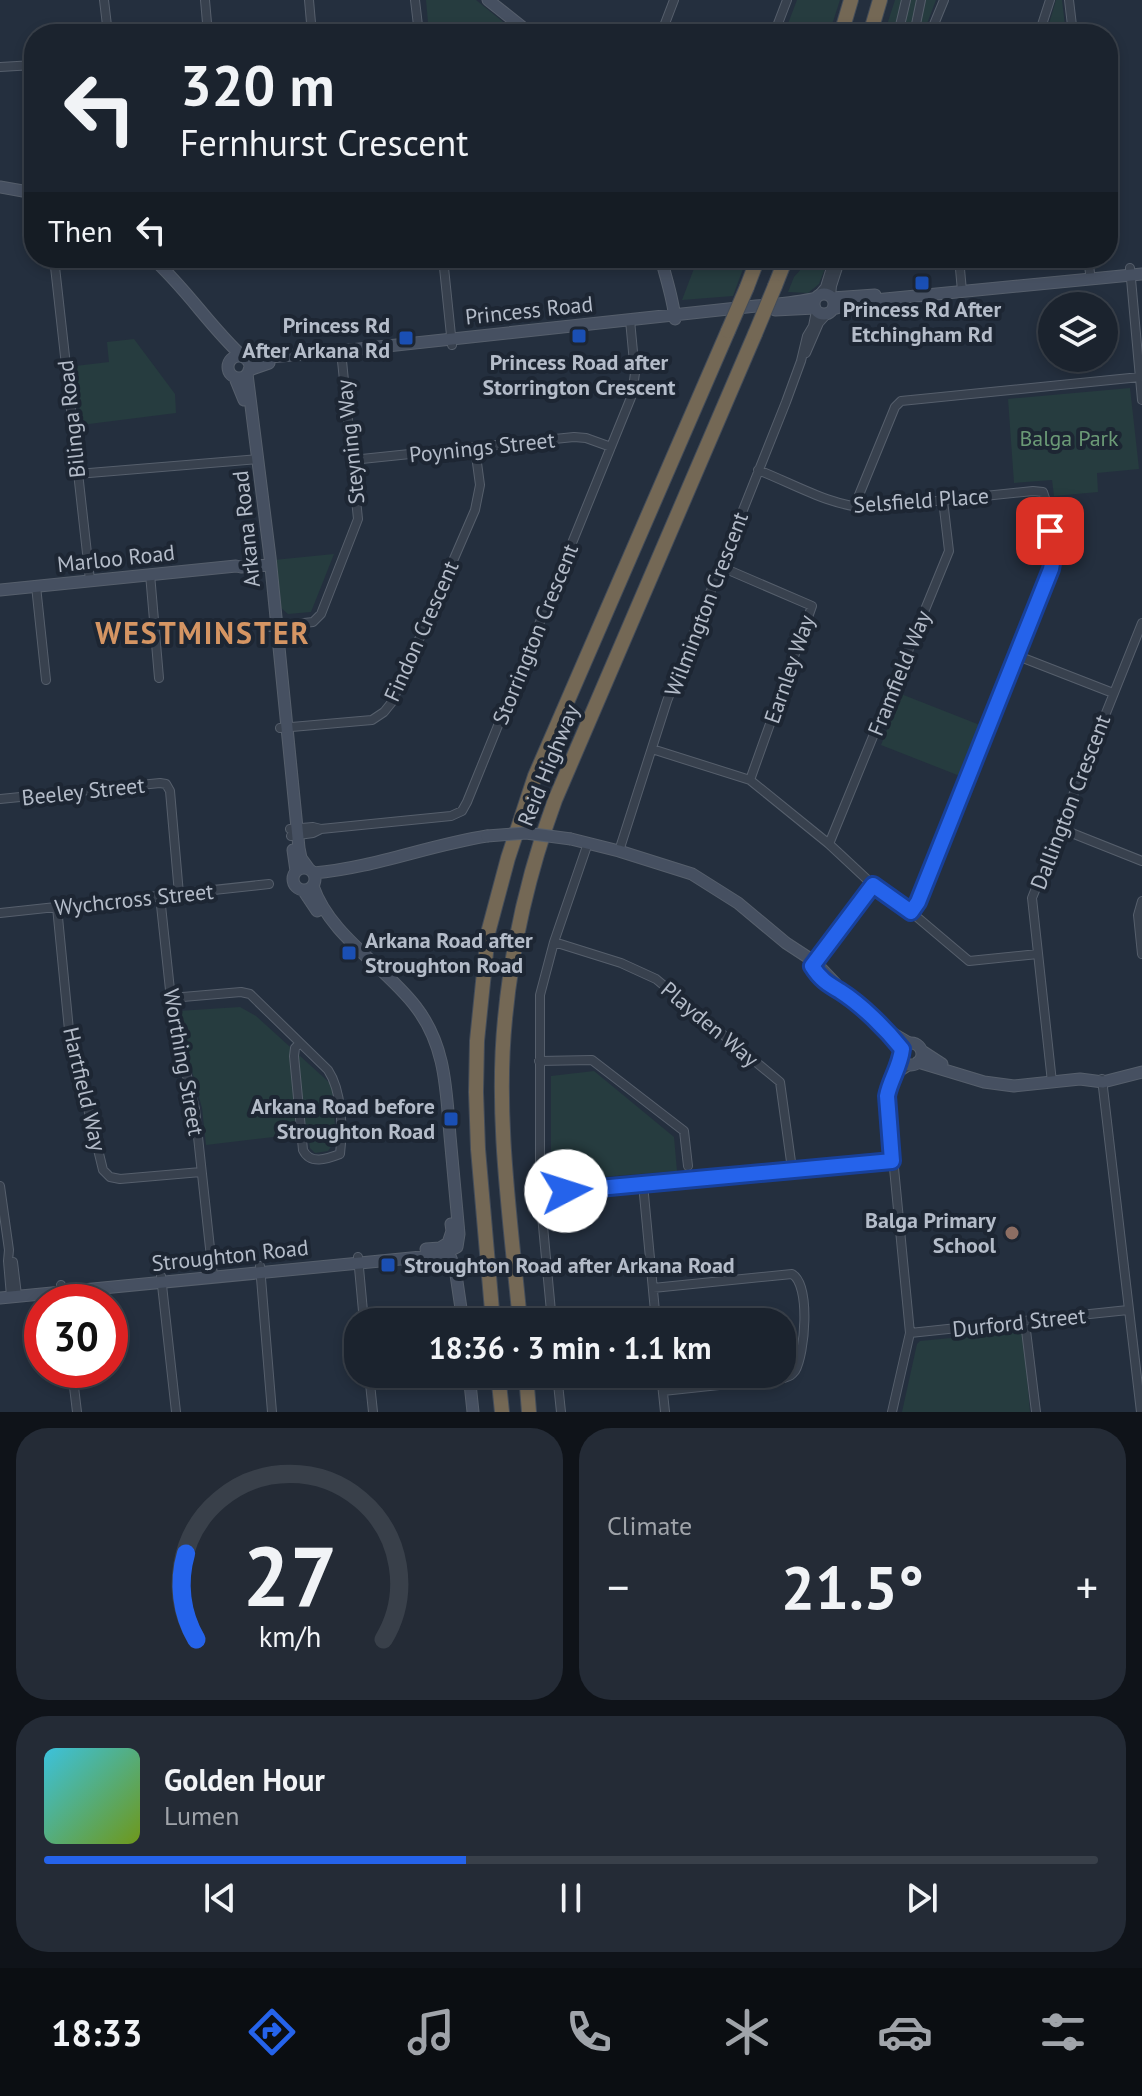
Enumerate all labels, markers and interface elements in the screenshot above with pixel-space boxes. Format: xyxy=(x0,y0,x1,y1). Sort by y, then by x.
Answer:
text: 320 m xyxy=(180,49,335,121)
icon: left xyxy=(48,56,152,160)
text: Fernhurst Crescent xyxy=(180,119,468,166)
icon: left xyxy=(129,208,173,252)
text: Then xyxy=(48,211,113,250)
marker: Princess Rd After Etchingham Rd xyxy=(913,274,931,292)
street label: Princess Road xyxy=(464,289,594,331)
map controls xyxy=(1038,292,1118,372)
button: layers xyxy=(1038,292,1118,372)
place label: Princess Rd After Etchingham Rd xyxy=(843,295,1002,348)
place label: Princess Rd After Arkana Rd xyxy=(242,311,390,364)
marker: Princess Road after Storrington Crescent xyxy=(570,327,588,345)
marker: Princess Rd After Arkana Rd xyxy=(397,329,415,347)
place label: Princess Road after Storrington Crescent xyxy=(482,348,676,401)
street label: Bilinga Road xyxy=(51,359,91,479)
street label: Steyning Way xyxy=(329,377,370,506)
park label: Balga Park xyxy=(1019,424,1119,452)
street label: Poynings Street xyxy=(408,425,557,469)
street label: Arkana Road xyxy=(226,469,266,589)
street label: Selsfield Place xyxy=(852,481,990,519)
pin xyxy=(1016,497,1084,565)
street label: Wilmington Crescent xyxy=(658,507,754,700)
icon: arrive xyxy=(1028,509,1072,553)
street label: Marloo Road xyxy=(56,538,176,578)
street label: Storrington Crescent xyxy=(486,539,584,728)
street label: Findon Crescent xyxy=(377,556,465,706)
street label: Framfield Way xyxy=(861,605,937,740)
street label: Earnley Way xyxy=(757,610,821,727)
district label: WESTMINSTER xyxy=(95,613,311,652)
street label: Reid Highway xyxy=(511,699,585,830)
street label: Dallington Crescent xyxy=(1024,710,1116,893)
street label: Beeley Street xyxy=(20,771,146,811)
street label: Wychcross Street xyxy=(53,877,215,921)
place label: Arkana Road after Stroughton Road xyxy=(365,926,533,979)
marker: Arkana Road after Stroughton Road xyxy=(340,944,358,962)
street label: Playden Way xyxy=(655,975,765,1073)
street label: Worthing Street xyxy=(157,986,211,1138)
street label: Hartfield Way xyxy=(57,1024,113,1155)
place label: Arkana Road before Stroughton Road xyxy=(251,1092,435,1145)
marker: Arkana Road before Stroughton Road xyxy=(442,1110,460,1128)
position arrow xyxy=(524,1149,608,1233)
place label: Balga Primary School xyxy=(865,1206,997,1259)
marker: Balga Primary School xyxy=(1003,1224,1021,1242)
street label: Stroughton Road xyxy=(150,1233,310,1277)
place label: Stroughton Road after Arkana Road xyxy=(404,1251,735,1279)
marker: Stroughton Road after Arkana Road xyxy=(379,1256,397,1274)
speed limit sign: 30 xyxy=(24,1284,128,1388)
street label: Durford Street xyxy=(951,1301,1087,1343)
text: 18:36 · 3 min · 1.1 km xyxy=(429,1328,711,1367)
text: Climate xyxy=(607,1509,692,1542)
text: 27 xyxy=(242,1521,337,1629)
text: 21.5° xyxy=(781,1548,924,1626)
text: − xyxy=(607,1558,629,1615)
text: + xyxy=(1076,1558,1098,1615)
text: km/h xyxy=(258,1618,321,1655)
text: Golden Hour xyxy=(164,1760,325,1799)
text: Lumen xyxy=(164,1799,239,1832)
icon: previous xyxy=(198,1876,242,1920)
icon: pause xyxy=(549,1876,593,1920)
icon: next xyxy=(900,1876,944,1920)
icon: directions xyxy=(244,2004,300,2060)
icon: music xyxy=(403,2004,459,2060)
icon: phone xyxy=(561,2004,617,2060)
icon: climate xyxy=(719,2004,775,2060)
icon: car xyxy=(877,2004,933,2060)
icon: filters xyxy=(1035,2004,1091,2060)
text: 18:33 xyxy=(51,2009,142,2056)

